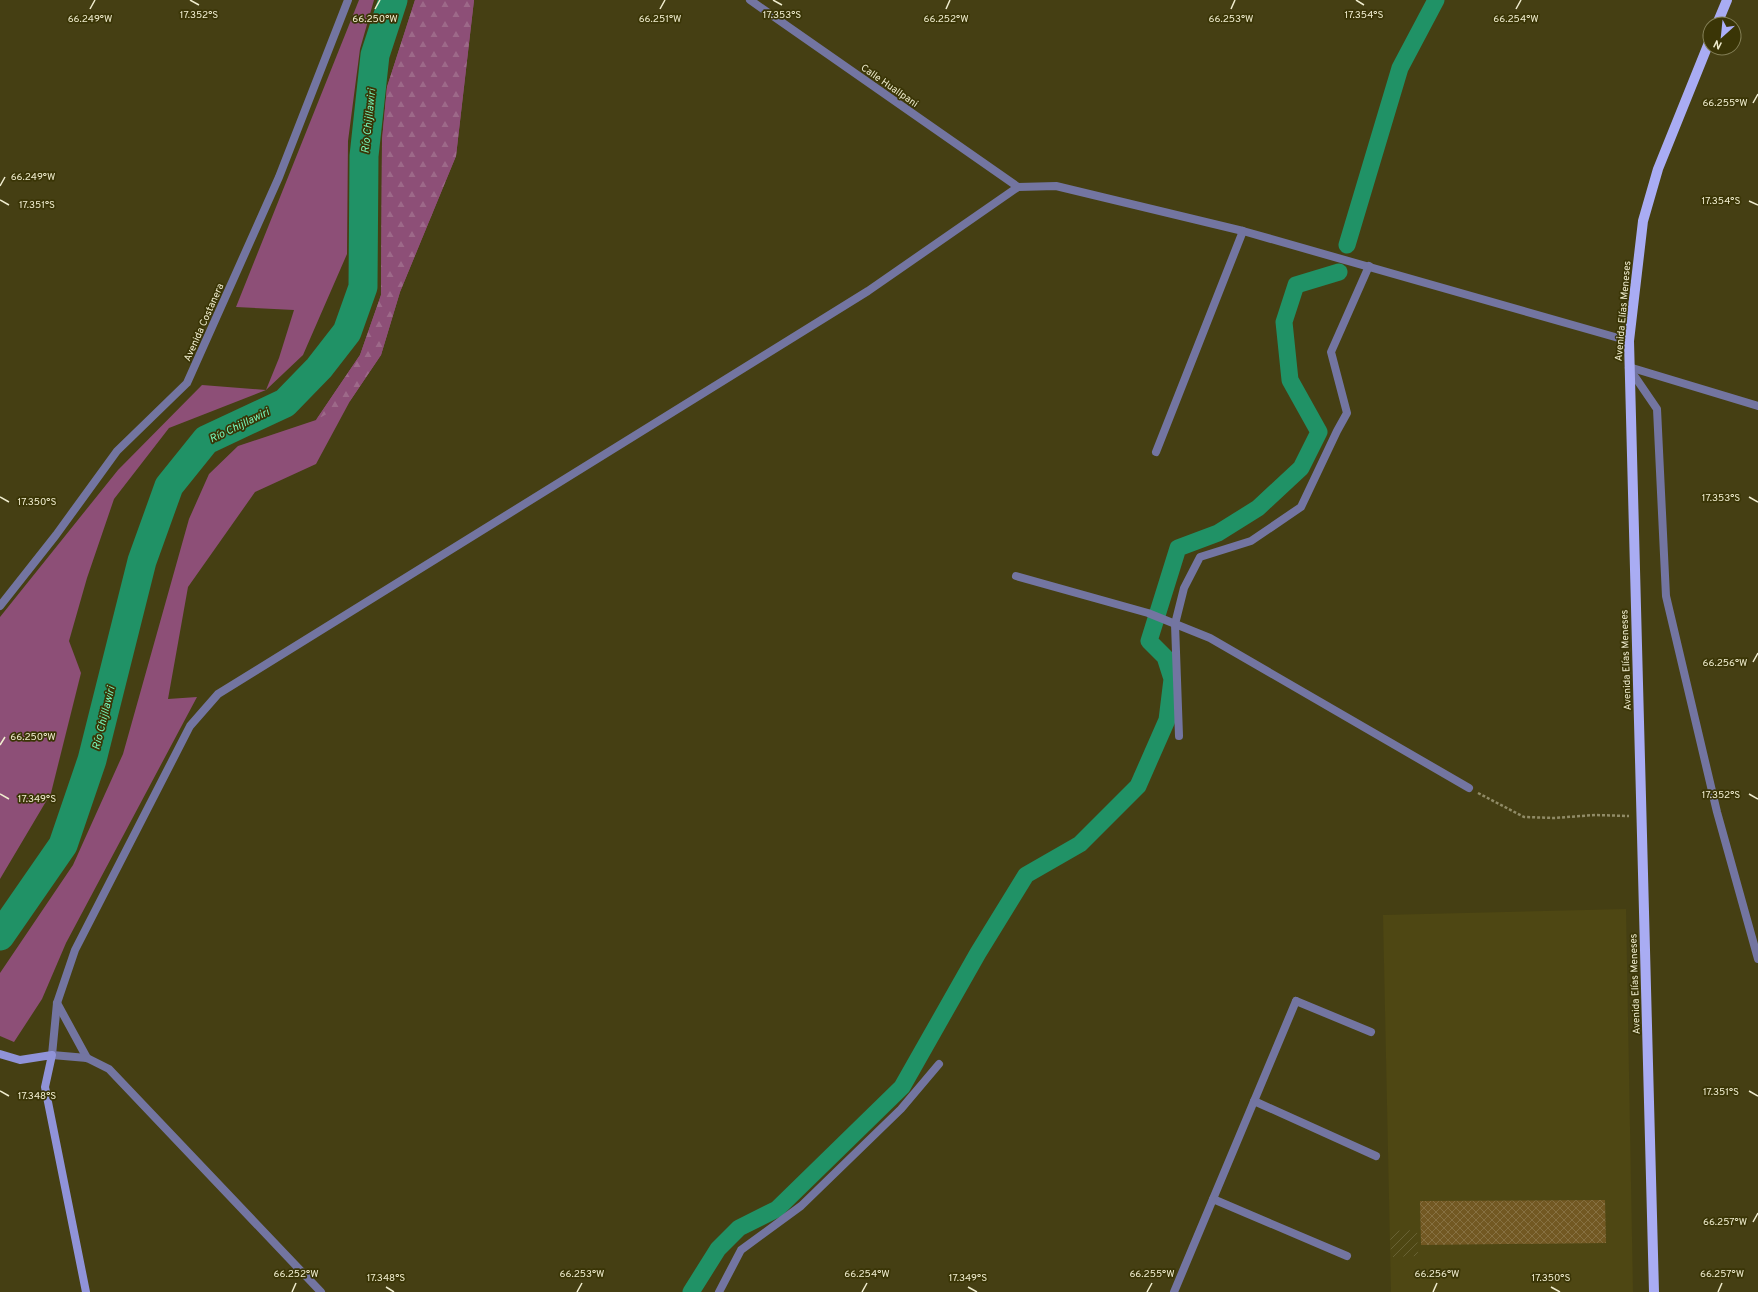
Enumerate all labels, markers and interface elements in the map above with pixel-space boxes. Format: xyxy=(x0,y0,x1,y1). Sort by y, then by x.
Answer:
text: 17.352°S xyxy=(180,9,218,22)
text: 17.353°S xyxy=(763,9,801,22)
text: 17.354°S xyxy=(1345,9,1383,22)
text: 66.249°W xyxy=(68,13,112,26)
text: 66.250°W xyxy=(352,13,398,26)
text: 66.251°W xyxy=(639,13,681,26)
text: 66.252°W xyxy=(923,13,969,26)
text: 66.253°W xyxy=(1208,13,1254,26)
text: 66.254°W xyxy=(1493,13,1539,26)
north arrow xyxy=(1702,16,1742,56)
text: N xyxy=(1711,36,1725,52)
street label: Calle Huallpani xyxy=(858,62,920,111)
water label: Río Chijllawiri xyxy=(359,87,379,154)
text: 66.255°W xyxy=(1702,97,1748,110)
text: 66.249°W xyxy=(11,171,55,184)
text: 17.354°S xyxy=(1702,195,1740,208)
text: 17.351°S xyxy=(19,199,55,212)
street label: Avenida Elías Meneses xyxy=(1613,260,1634,362)
street label: Avenida Costanera xyxy=(181,282,227,364)
water label: Río Chijllawiri xyxy=(207,405,273,446)
text: 17.353°S xyxy=(1702,492,1740,505)
text: 17.350°S xyxy=(18,496,56,509)
street label: Avenida Elías Meneses xyxy=(1618,609,1635,711)
text: 66.256°W xyxy=(1703,657,1747,670)
water label: Río Chijllawiri xyxy=(89,684,119,751)
text: 66.250°W xyxy=(10,731,56,744)
text: 17.352°S xyxy=(1702,789,1740,802)
text: 17.349°S xyxy=(18,793,56,806)
street label: Avenida Elías Meneses xyxy=(1627,933,1644,1035)
text: 17.351°S xyxy=(1703,1086,1739,1099)
text: 17.348°S xyxy=(18,1090,56,1103)
text: 66.257°W xyxy=(1703,1216,1747,1229)
text: 66.252°W xyxy=(273,1268,319,1281)
text: 66.253°W xyxy=(559,1268,605,1281)
text: 66.254°W xyxy=(844,1268,890,1281)
text: 66.255°W xyxy=(1129,1268,1175,1281)
text: 66.256°W xyxy=(1415,1268,1459,1281)
text: 66.257°W xyxy=(1700,1268,1744,1281)
text: 17.348°S xyxy=(367,1272,405,1285)
text: 17.349°S xyxy=(949,1272,987,1285)
text: 17.350°S xyxy=(1532,1272,1570,1285)

